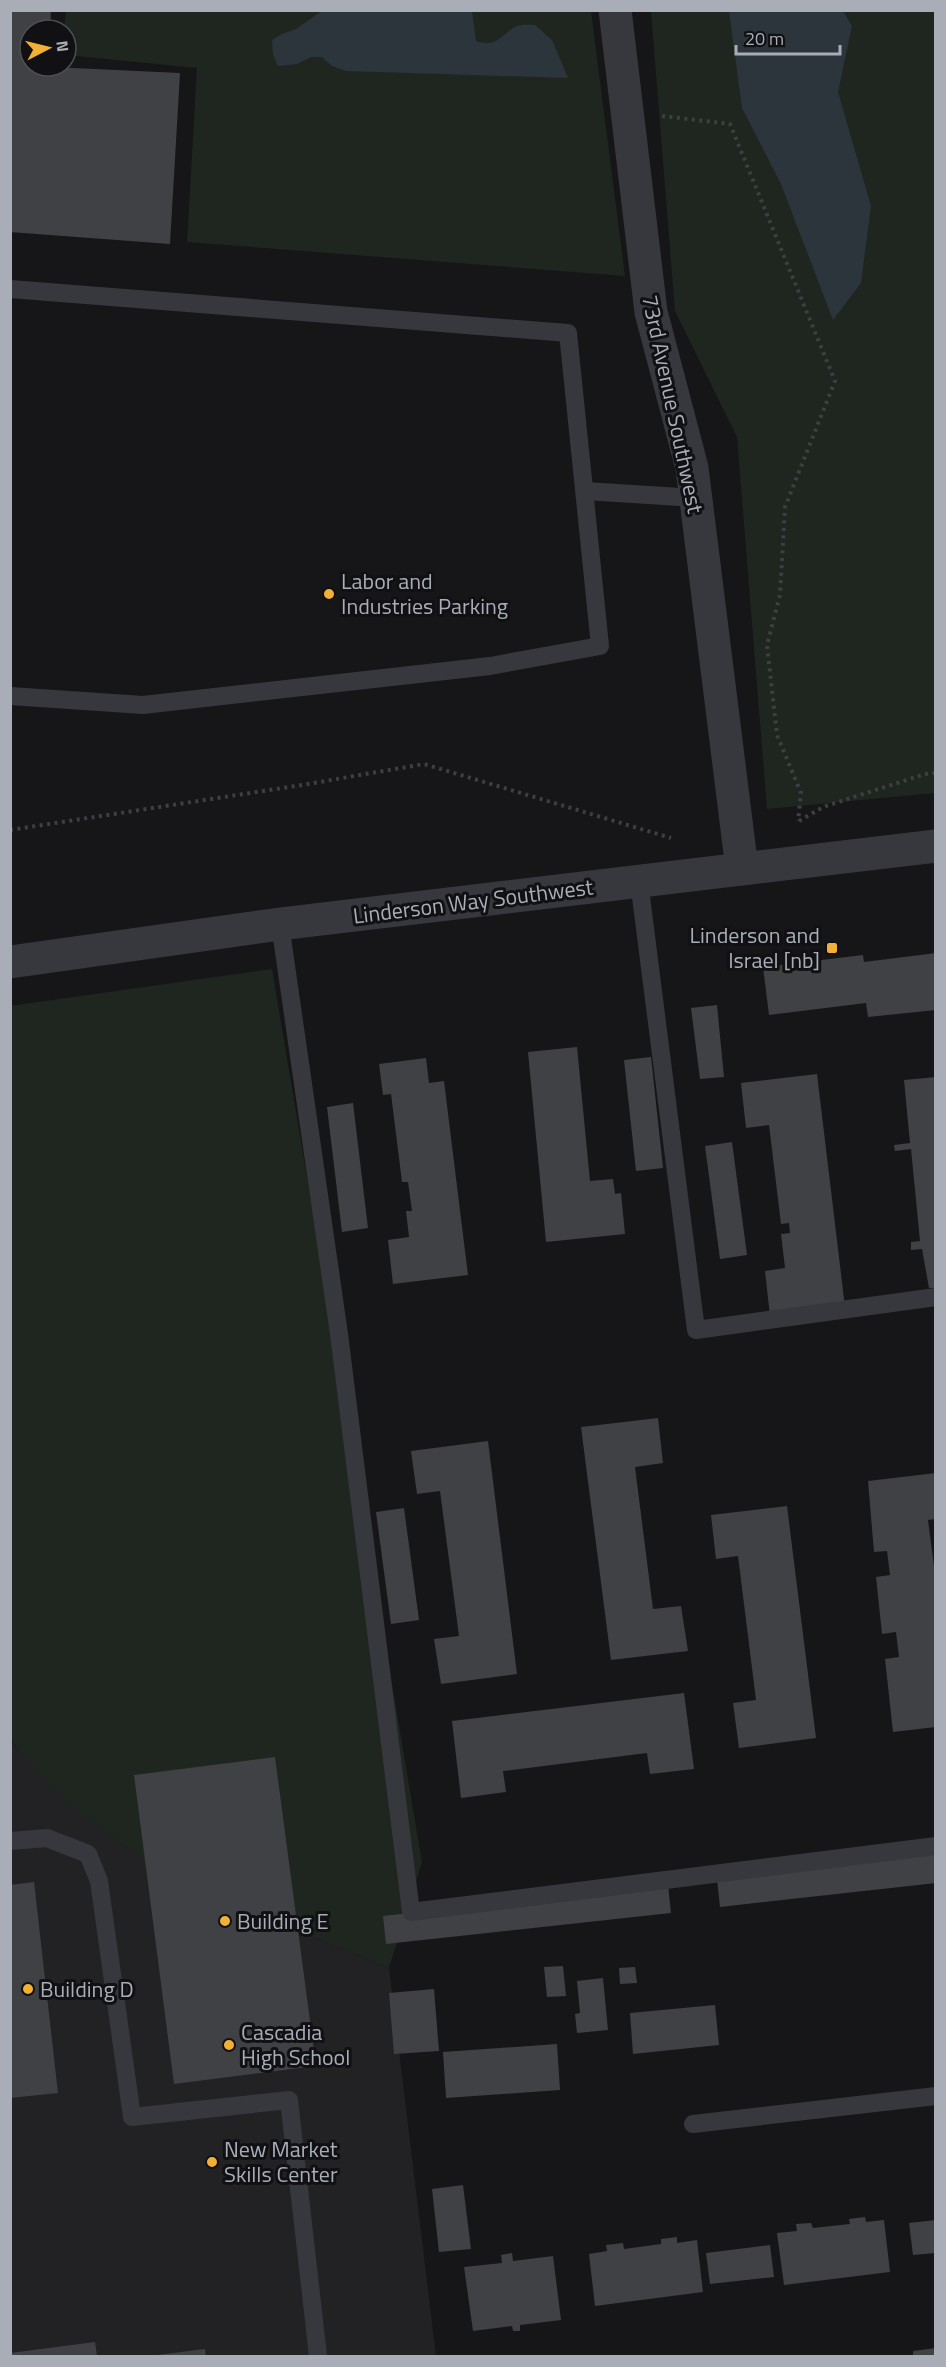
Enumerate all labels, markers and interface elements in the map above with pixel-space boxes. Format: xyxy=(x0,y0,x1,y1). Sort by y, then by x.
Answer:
north arrow xyxy=(18,18,78,78)
scale bar xyxy=(736,18,840,56)
text: 20 m xyxy=(745,25,784,52)
text: N xyxy=(50,39,75,53)
street label: 73rd Avenue Southwest xyxy=(633,292,713,517)
place label: Labor and Industries Parking xyxy=(341,564,508,623)
marker: Labor and Industries Parking xyxy=(322,587,336,601)
street label: Linderson Way Southwest xyxy=(351,869,595,933)
place label: Linderson and Israel [nb] xyxy=(689,918,820,977)
marker: Linderson and Israel [nb] xyxy=(825,941,839,955)
place label: Building E xyxy=(237,1904,329,1938)
marker: Building E xyxy=(218,1914,232,1928)
place label: Building D xyxy=(40,1972,134,2006)
marker: Building D xyxy=(21,1982,35,1996)
place label: Cascadia High School xyxy=(241,2015,350,2074)
marker: Cascadia High School xyxy=(222,2038,236,2052)
place label: New Market Skills Center xyxy=(224,2132,338,2191)
marker: New Market Skills Center xyxy=(205,2155,219,2169)

